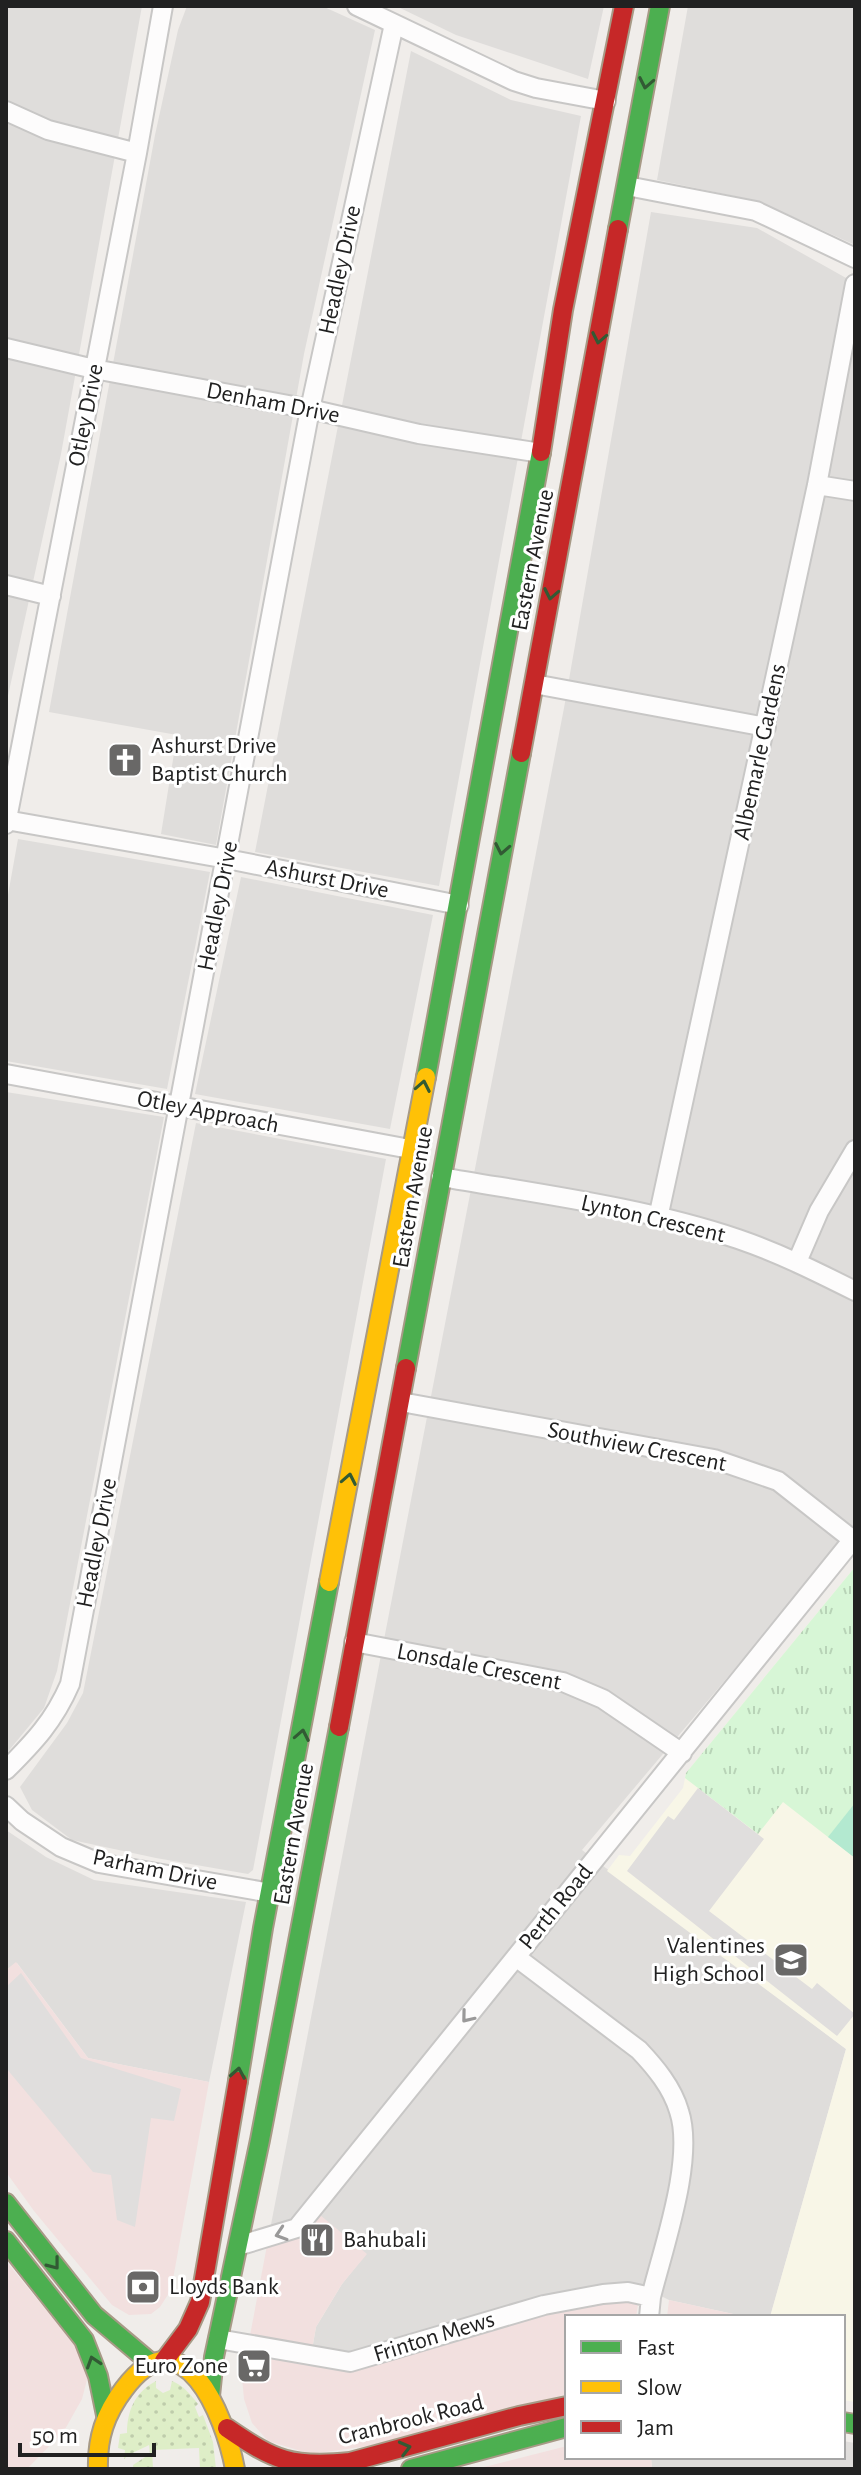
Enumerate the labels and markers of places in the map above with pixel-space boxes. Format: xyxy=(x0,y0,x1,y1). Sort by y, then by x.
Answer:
place label: Ashurst Drive Baptist Church xyxy=(151,734,288,786)
church icon: Ashurst Drive Baptist Church xyxy=(106,741,144,779)
place label: Valentines High School xyxy=(653,1934,765,1986)
school or university icon: Valentines High School xyxy=(772,1941,810,1979)
restaurant icon: Bahubali xyxy=(298,2221,336,2259)
place label: Bahubali xyxy=(343,2228,427,2252)
bank icon: Lloyds Bank xyxy=(124,2268,162,2306)
place label: Lloyds Bank xyxy=(169,2275,279,2299)
supermarket icon: Euro Zone xyxy=(235,2347,273,2385)
place label: Euro Zone xyxy=(134,2354,228,2378)

